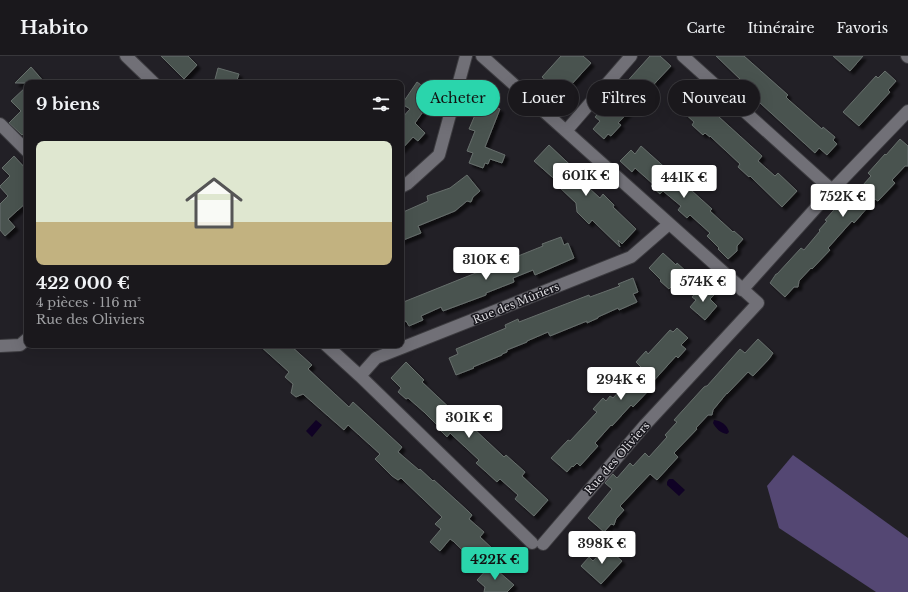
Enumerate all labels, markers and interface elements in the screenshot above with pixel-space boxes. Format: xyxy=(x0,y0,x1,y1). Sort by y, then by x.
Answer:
text: Habito xyxy=(20,16,88,39)
text: Carte xyxy=(686,19,725,37)
text: Itinéraire xyxy=(747,19,814,37)
text: Favoris xyxy=(836,19,888,37)
chip: Acheter xyxy=(416,80,500,116)
chip: Louer xyxy=(508,80,579,116)
chip: Filtres xyxy=(587,80,660,116)
chip: Nouveau xyxy=(668,80,760,116)
icon: filters xyxy=(370,93,392,115)
text: 9 biens xyxy=(36,94,100,115)
pin: 601K € xyxy=(553,163,619,197)
pin: 441K € xyxy=(651,165,717,199)
icon: home xyxy=(178,167,250,239)
text: 601K € xyxy=(562,167,610,184)
text: 441K € xyxy=(661,169,707,186)
pin: 752K € xyxy=(810,184,876,218)
text: 752K € xyxy=(820,188,866,205)
pin: 310K € xyxy=(453,247,519,281)
text: 310K € xyxy=(462,251,510,268)
pin: 574K € xyxy=(670,269,736,303)
text: 422 000 € xyxy=(36,273,130,294)
text: 574K € xyxy=(680,273,726,290)
street label: Rue des Mûriers xyxy=(471,279,561,327)
text: 4 pièces · 116 m² xyxy=(36,294,141,311)
text: Rue des Oliviers xyxy=(36,311,145,328)
pin: 294K € xyxy=(588,367,654,401)
text: 294K € xyxy=(596,371,646,388)
pin: 301K € xyxy=(436,405,502,439)
text: 301K € xyxy=(445,409,493,426)
street label: Rue des Oliviers xyxy=(582,419,652,497)
pin: 398K € xyxy=(569,531,635,565)
text: 398K € xyxy=(577,535,627,552)
pin: 422K € xyxy=(462,547,528,581)
text: 422K € xyxy=(470,551,520,568)

